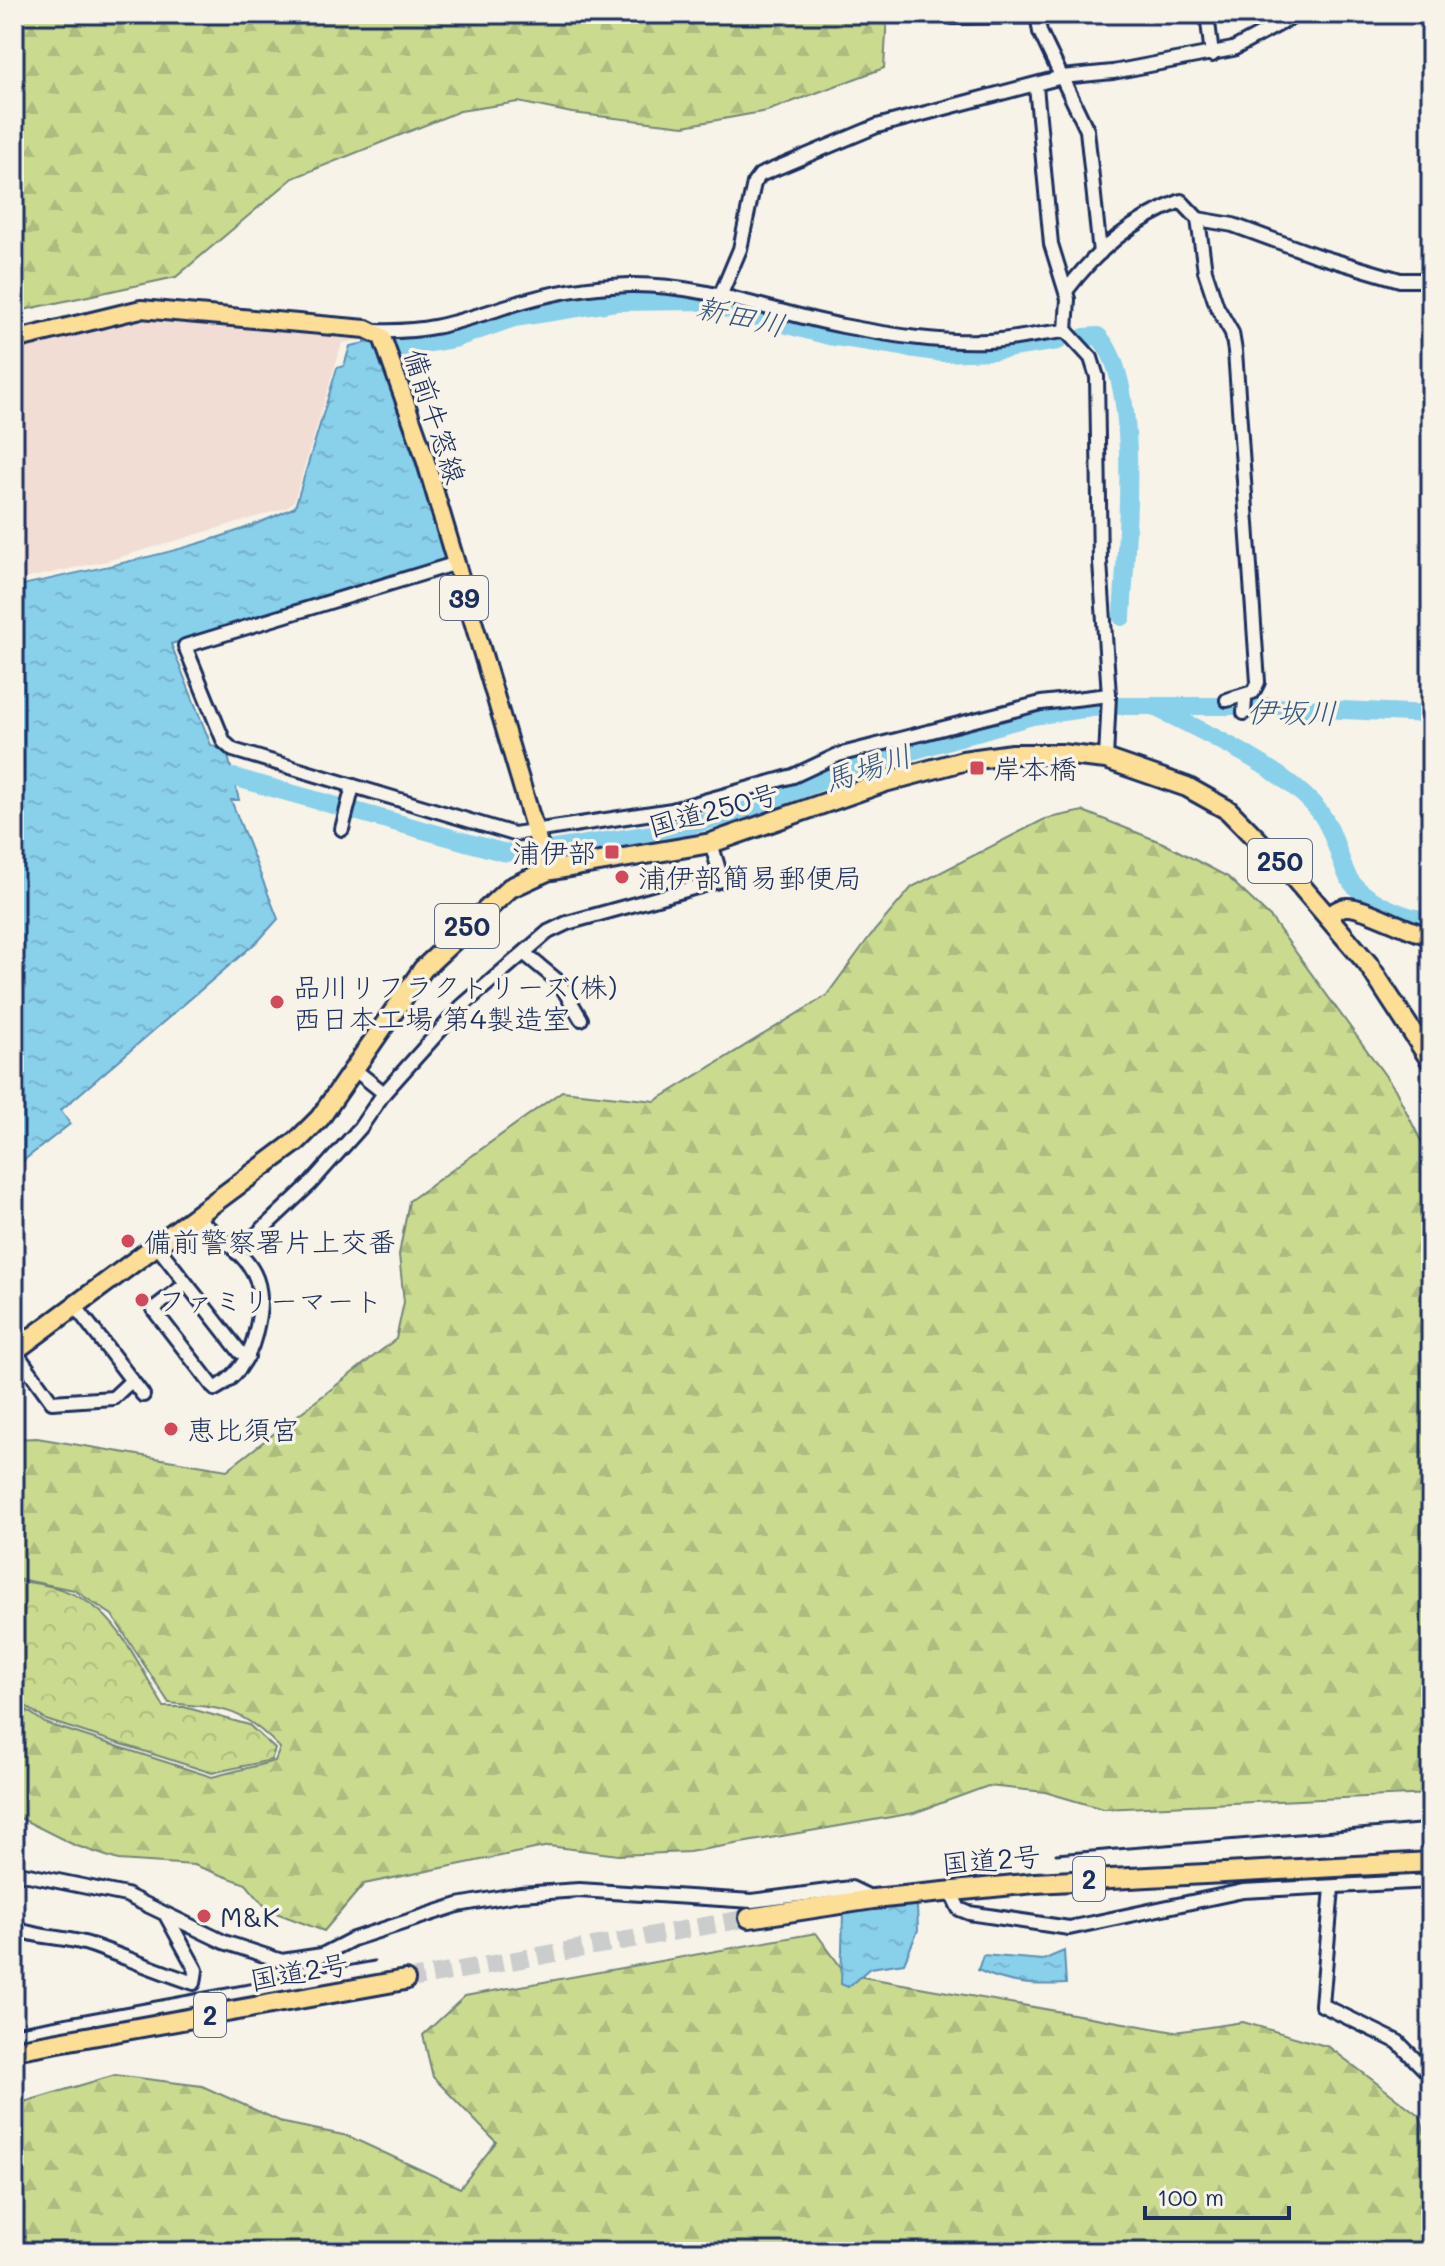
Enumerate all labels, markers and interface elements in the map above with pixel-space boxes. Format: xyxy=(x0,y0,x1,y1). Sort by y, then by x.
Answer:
water label: 新田川 xyxy=(693,285,789,345)
street label: 備前牛窓線 xyxy=(397,344,475,488)
road number: 39 xyxy=(440,576,488,620)
water label: 伊坂川 xyxy=(1247,690,1337,732)
water label: 馬場川 xyxy=(818,734,916,800)
place label: 岸本橋 xyxy=(993,750,1077,786)
marker: 岸本橋 xyxy=(968,759,986,777)
street label: 国道250号 xyxy=(644,774,782,844)
place label: 浦伊部 xyxy=(512,834,596,870)
road number: 250 xyxy=(1248,839,1312,883)
marker: 浦伊部 xyxy=(603,843,621,861)
place label: 浦伊部簡易郵便局 xyxy=(638,859,862,895)
marker: 浦伊部簡易郵便局 xyxy=(613,868,631,886)
road number: 250 xyxy=(435,904,499,948)
place label: 品川リフラクトリーズ(株) 西日本工場 第4製造室 xyxy=(293,968,617,1036)
marker: 品川リフラクトリーズ(株) 西日本工場 第4製造室 xyxy=(268,993,286,1011)
place label: 備前警察署片上交番 xyxy=(144,1223,396,1259)
marker: 備前警察署片上交番 xyxy=(119,1232,137,1250)
place label: ファミリーマート xyxy=(158,1282,383,1318)
marker: ファミリーマート xyxy=(133,1291,151,1309)
place label: 恵比須宮 xyxy=(187,1411,299,1447)
marker: 恵比須宮 xyxy=(162,1420,180,1438)
street label: 国道2号 xyxy=(940,1837,1042,1881)
road number: 2 xyxy=(1073,1857,1105,1901)
place label: M&K xyxy=(220,1898,280,1934)
marker: M&K xyxy=(195,1907,213,1925)
street label: 国道2号 xyxy=(247,1945,351,1997)
road number: 2 xyxy=(194,1993,226,2037)
scale bar xyxy=(1145,2170,1289,2220)
text: 100 m xyxy=(1157,2181,1224,2212)

